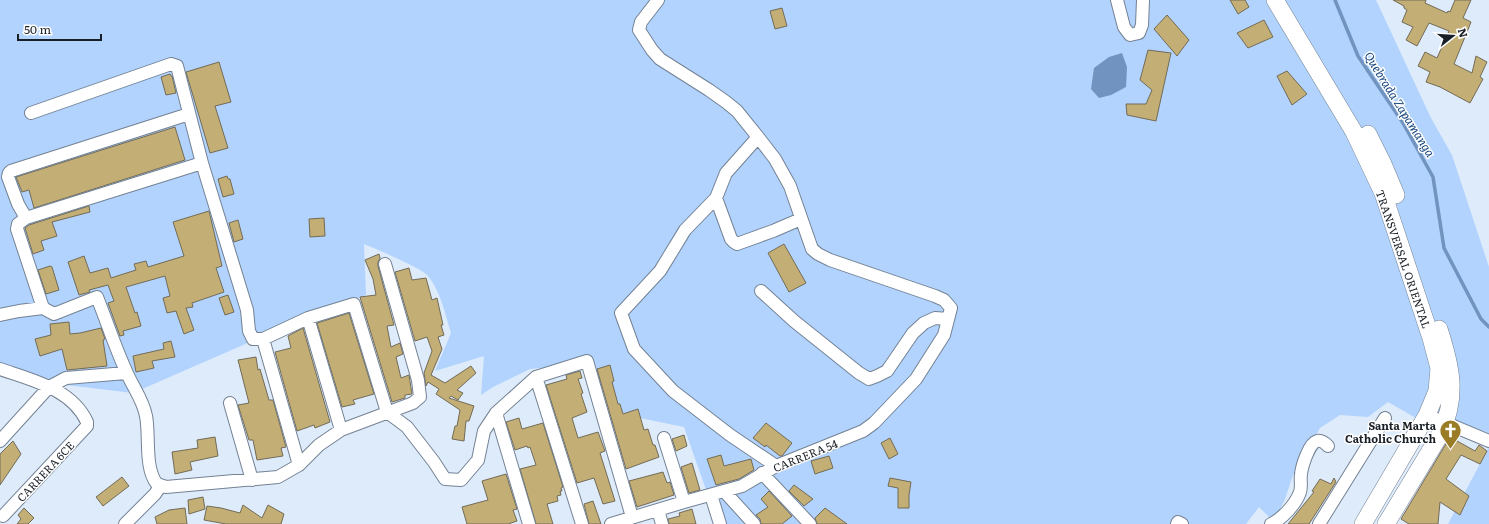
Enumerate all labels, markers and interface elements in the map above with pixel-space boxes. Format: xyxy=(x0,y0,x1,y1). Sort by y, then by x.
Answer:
scale bar xyxy=(18,16,101,42)
north arrow xyxy=(1433,16,1473,56)
text: 50 m xyxy=(24,20,51,38)
text: N xyxy=(1455,26,1473,40)
water label: Quebrada Zapamanga xyxy=(1360,48,1440,160)
street label: TRANSVERSAL ORIENTAL xyxy=(1373,188,1435,330)
place label: Santa Marta Catholic Church xyxy=(1345,417,1437,446)
church icon: Santa Marta Catholic Church xyxy=(1438,418,1464,451)
street label: CARRERA 54 xyxy=(770,435,840,475)
street label: CARRERA 6CE xyxy=(13,437,77,505)

